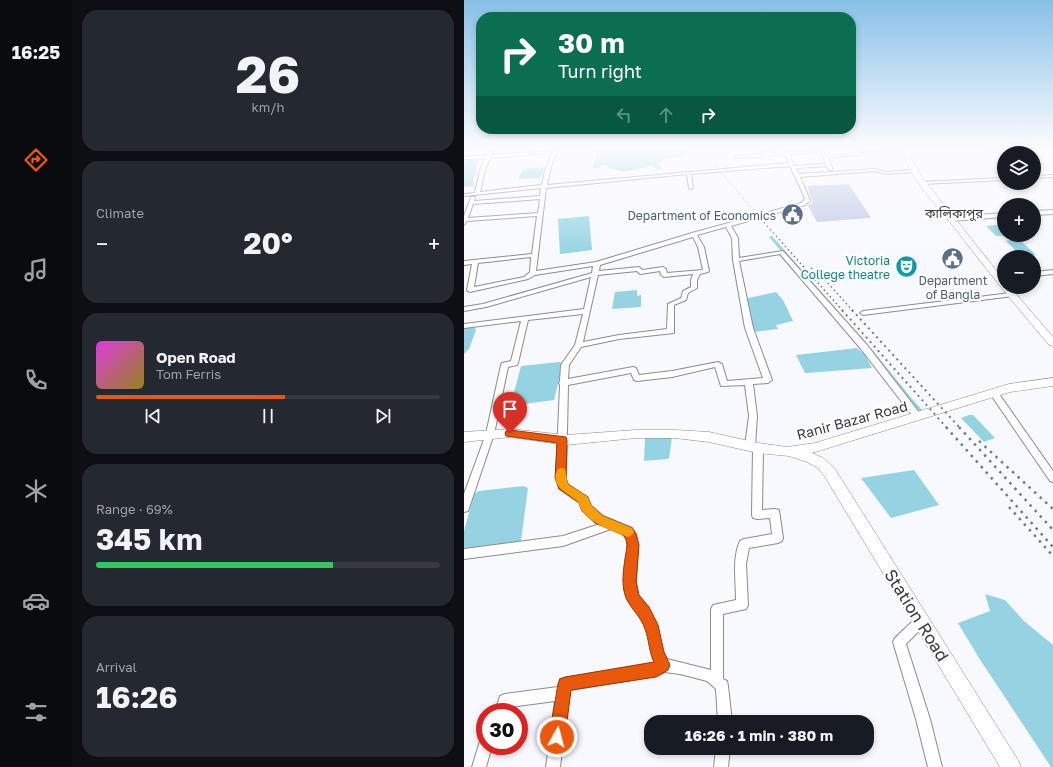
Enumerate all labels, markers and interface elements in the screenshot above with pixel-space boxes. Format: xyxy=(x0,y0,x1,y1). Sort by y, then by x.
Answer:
text: 30 m xyxy=(558,26,625,59)
icon: right xyxy=(492,28,544,80)
text: 16:25 xyxy=(12,41,60,63)
text: 26 xyxy=(236,42,300,104)
text: Turn right xyxy=(558,60,642,82)
text: km/h xyxy=(251,99,285,115)
icon: left xyxy=(613,104,635,126)
icon: ahead xyxy=(655,104,677,126)
icon: right xyxy=(697,104,719,126)
icon: directions xyxy=(22,146,50,174)
map controls xyxy=(997,146,1041,294)
button: layers xyxy=(997,146,1041,190)
button: + xyxy=(997,198,1041,242)
public building icon: Department of Economics xyxy=(779,202,805,228)
text: Climate xyxy=(96,205,144,221)
district label: কালিকাপুর xyxy=(924,205,983,222)
place label: Department of Economics xyxy=(627,208,776,223)
text: 20° xyxy=(243,225,293,261)
text: − xyxy=(96,230,108,257)
text: + xyxy=(428,230,440,257)
public building icon: Department of Bangla xyxy=(940,246,966,272)
button: − xyxy=(997,250,1041,294)
place label: Victoria College theatre xyxy=(801,253,890,282)
theatre icon: Victoria College theatre xyxy=(893,254,919,280)
icon: music xyxy=(22,256,50,284)
place label: Department of Bangla xyxy=(919,273,988,302)
text: Open Road xyxy=(156,348,236,366)
icon: phone xyxy=(22,366,50,394)
text: Tom Ferris xyxy=(156,366,221,382)
pin xyxy=(493,392,527,433)
street label: Ranir Bazar Road xyxy=(795,397,909,443)
icon: arrive xyxy=(499,398,521,420)
icon: previous xyxy=(142,405,164,427)
icon: pause xyxy=(257,405,279,427)
icon: next xyxy=(372,405,394,427)
icon: climate xyxy=(22,477,50,505)
text: Range · 69% xyxy=(96,501,173,517)
text: 345 km xyxy=(96,521,203,557)
street label: Station Road xyxy=(880,565,954,665)
icon: car xyxy=(22,587,50,615)
text: Arrival xyxy=(96,659,137,675)
text: 16:26 xyxy=(96,679,177,715)
icon: filters xyxy=(22,698,50,726)
speed limit sign: 30 xyxy=(476,703,528,755)
position arrow xyxy=(536,716,578,758)
text: 16:26 · 1 min · 380 m xyxy=(685,726,833,744)

